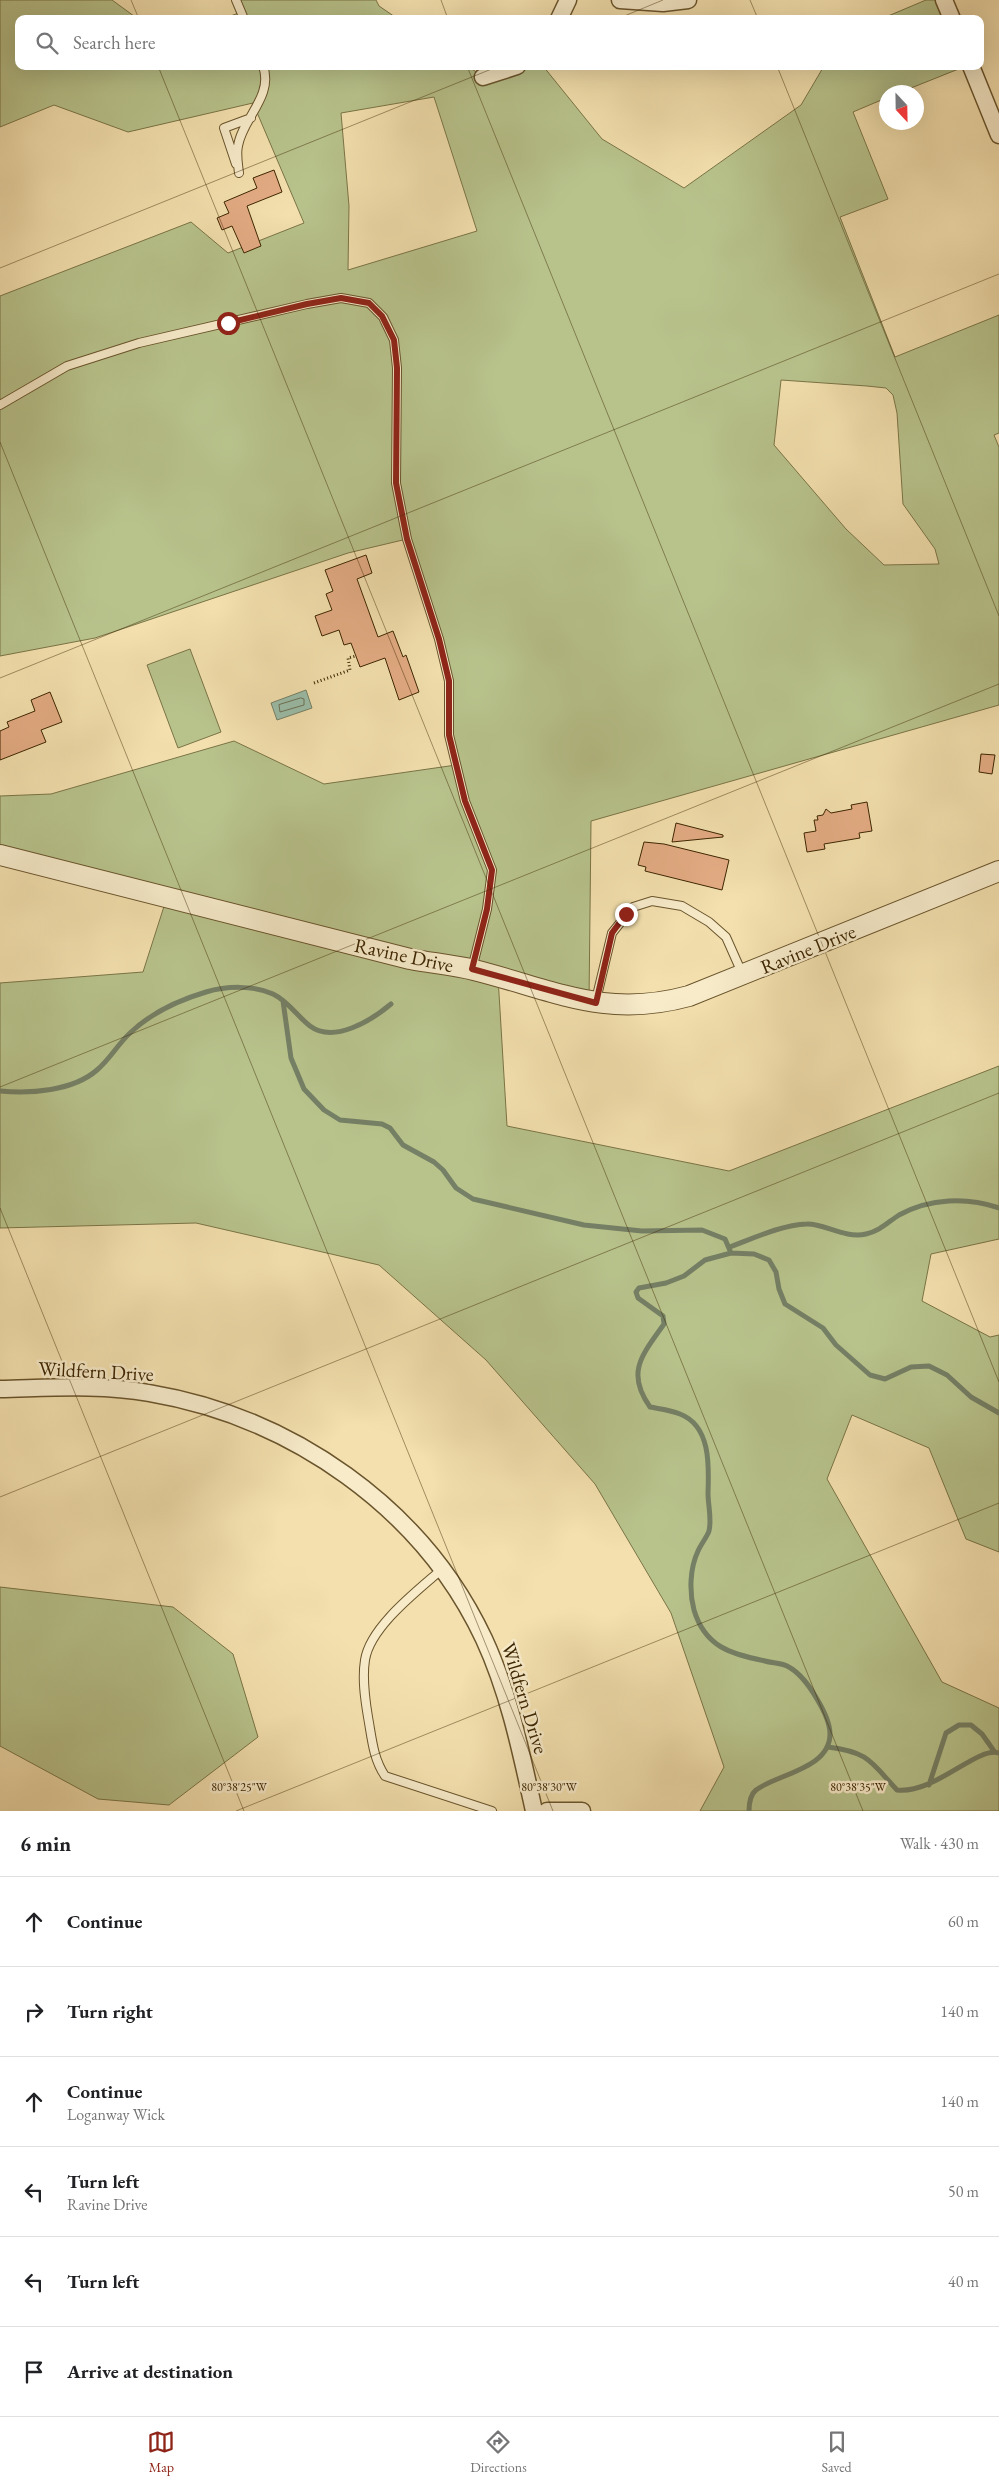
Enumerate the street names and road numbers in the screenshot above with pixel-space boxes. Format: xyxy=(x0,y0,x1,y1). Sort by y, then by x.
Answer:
street label: Ravine Drive xyxy=(756,918,860,980)
street label: Ravine Drive xyxy=(352,932,456,978)
street label: Wildfern Drive xyxy=(38,1355,154,1387)
street label: Wildfern Drive xyxy=(496,1639,554,1757)

